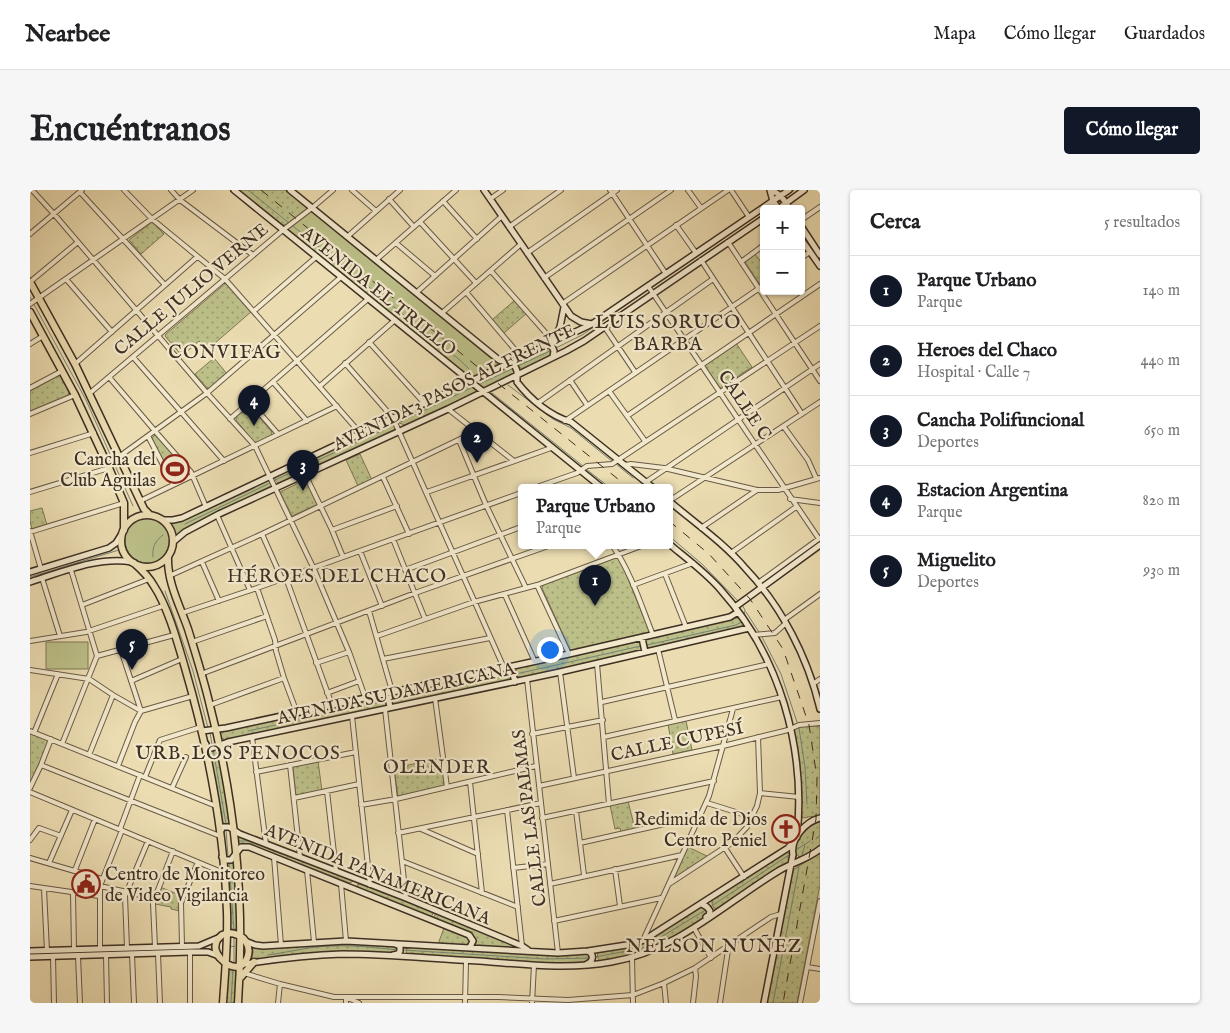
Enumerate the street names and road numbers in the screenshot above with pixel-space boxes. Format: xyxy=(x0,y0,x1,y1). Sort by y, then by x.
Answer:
street label: CALLE JULIO VERNE xyxy=(110,219,274,362)
street label: AVENIDA EL TRILLO xyxy=(295,222,460,362)
street label: AVENIDA 3 PASOS AL FRENTE xyxy=(329,320,580,458)
street label: CALLE C xyxy=(712,366,776,445)
street label: AVENIDA SUDAMERICANA xyxy=(274,658,518,731)
street label: CALLE CUPESÍ xyxy=(609,715,747,768)
street label: CALLE LAS PALMAS xyxy=(508,728,553,908)
street label: AVENIDA PANAMERICANA xyxy=(260,819,494,932)

